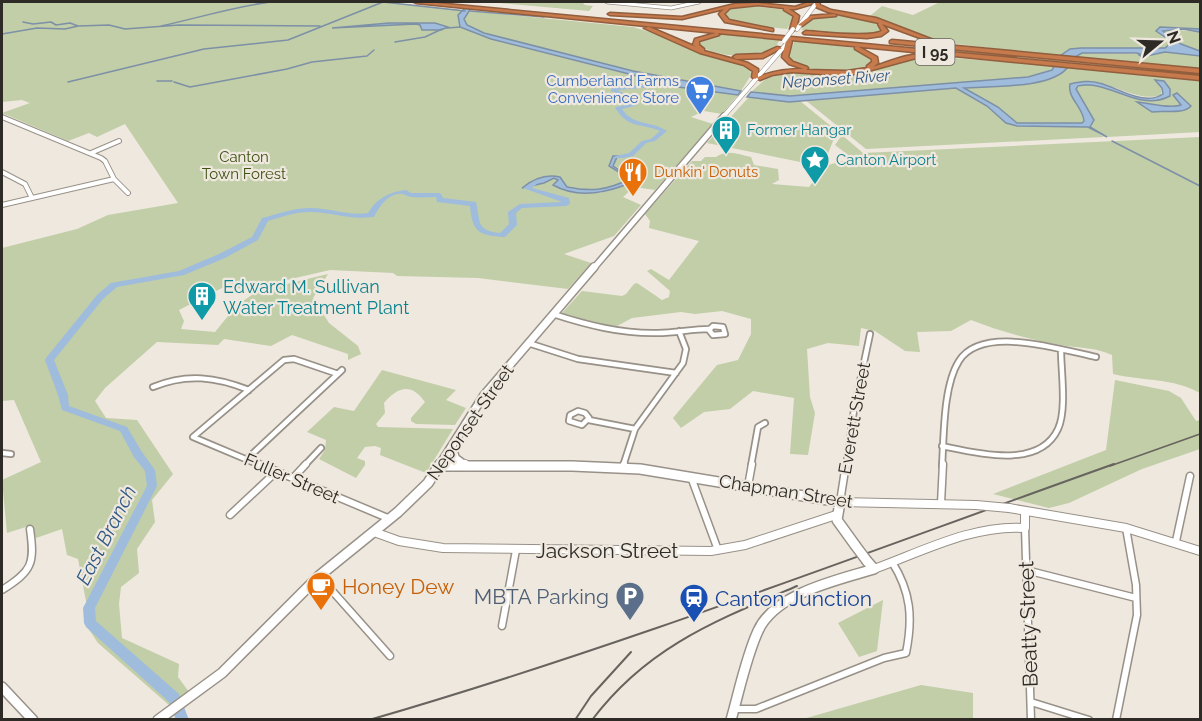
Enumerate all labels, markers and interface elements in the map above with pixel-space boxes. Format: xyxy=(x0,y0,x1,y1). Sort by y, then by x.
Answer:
north arrow xyxy=(1130,12,1190,72)
text: N xyxy=(1163,28,1185,46)
road number: I 95 xyxy=(916,39,954,65)
water label: Neponset River xyxy=(781,66,891,92)
place label: Cumberland Farms Convenience Store xyxy=(546,72,679,107)
supermarket icon: Cumberland Farms Convenience Store xyxy=(684,74,716,116)
building icon: Former Hangar xyxy=(710,114,742,156)
place label: Former Hangar xyxy=(747,121,852,139)
place icon: Canton Airport xyxy=(799,144,831,186)
park label: Canton Town Forest xyxy=(202,148,286,183)
place label: Canton Airport xyxy=(836,151,936,169)
restaurant icon: Dunkin' Donuts xyxy=(617,156,649,198)
place label: Dunkin' Donuts xyxy=(654,163,758,181)
place label: Edward M. Sullivan Water Treatment Plant xyxy=(223,276,409,318)
building icon: Edward M. Sullivan Water Treatment Plant xyxy=(186,280,218,322)
street label: Neponset Street xyxy=(422,360,518,484)
street label: Everett Street xyxy=(834,360,874,476)
street label: Fuller Street xyxy=(241,449,343,507)
street label: Chapman Street xyxy=(718,470,854,512)
water label: East Branch xyxy=(71,481,141,589)
street label: Jackson Street xyxy=(536,538,678,563)
street label: Beatty Street xyxy=(1013,561,1043,687)
cafe icon: Honey Dew xyxy=(305,570,337,612)
place label: Honey Dew xyxy=(342,574,454,599)
parking icon: MBTA Parking xyxy=(614,580,646,622)
station icon: Canton Junction xyxy=(678,582,710,624)
place label: MBTA Parking xyxy=(474,584,609,609)
place label: Canton Junction xyxy=(715,586,872,611)

